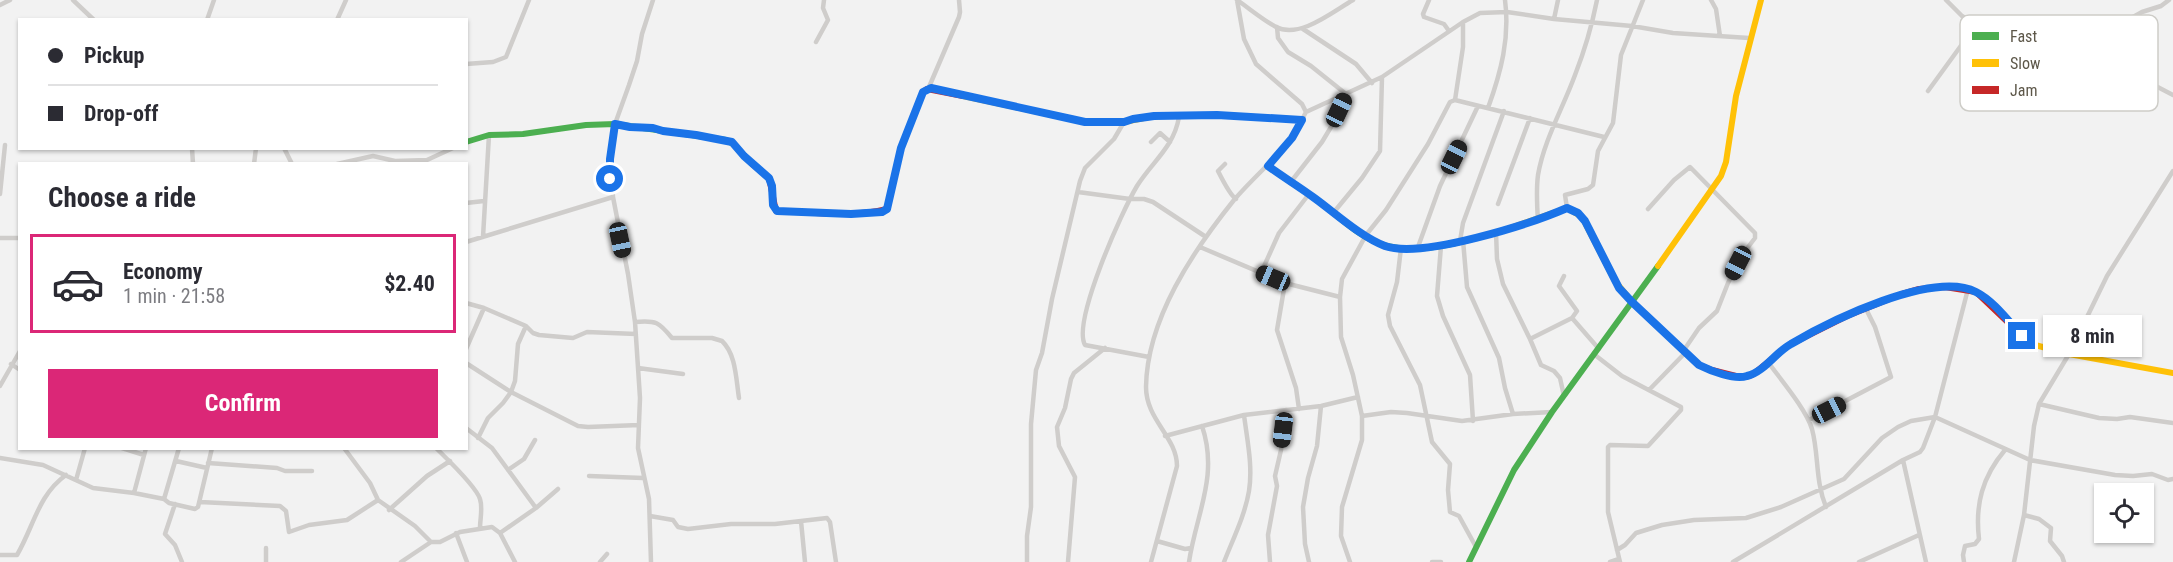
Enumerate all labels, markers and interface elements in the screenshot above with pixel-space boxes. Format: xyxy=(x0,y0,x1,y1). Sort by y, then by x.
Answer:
legend xyxy=(1960,15,2158,111)
text: Fast xyxy=(2010,27,2037,46)
text: Pickup xyxy=(84,43,144,68)
text: Slow xyxy=(2010,54,2040,73)
text: Jam xyxy=(2010,81,2037,100)
car xyxy=(1323,90,1355,130)
text: Drop-off xyxy=(84,101,158,126)
car xyxy=(1438,137,1470,177)
route start xyxy=(596,165,623,192)
text: Choose a ride xyxy=(48,182,196,214)
car xyxy=(607,221,633,259)
car xyxy=(1722,243,1754,283)
icon: car xyxy=(51,257,105,311)
text: Economy xyxy=(123,259,203,284)
car xyxy=(1253,263,1293,293)
text: $2.40 xyxy=(384,271,435,296)
text: 1 min · 21:58 xyxy=(123,284,225,308)
callout: 8 min xyxy=(2043,315,2142,357)
route end xyxy=(2008,322,2035,349)
text: 8 min xyxy=(2070,324,2115,348)
button: Confirm xyxy=(48,369,438,438)
car xyxy=(1809,394,1849,426)
car xyxy=(1272,411,1294,449)
map controls xyxy=(2094,483,2154,543)
button: locate xyxy=(2094,483,2154,543)

